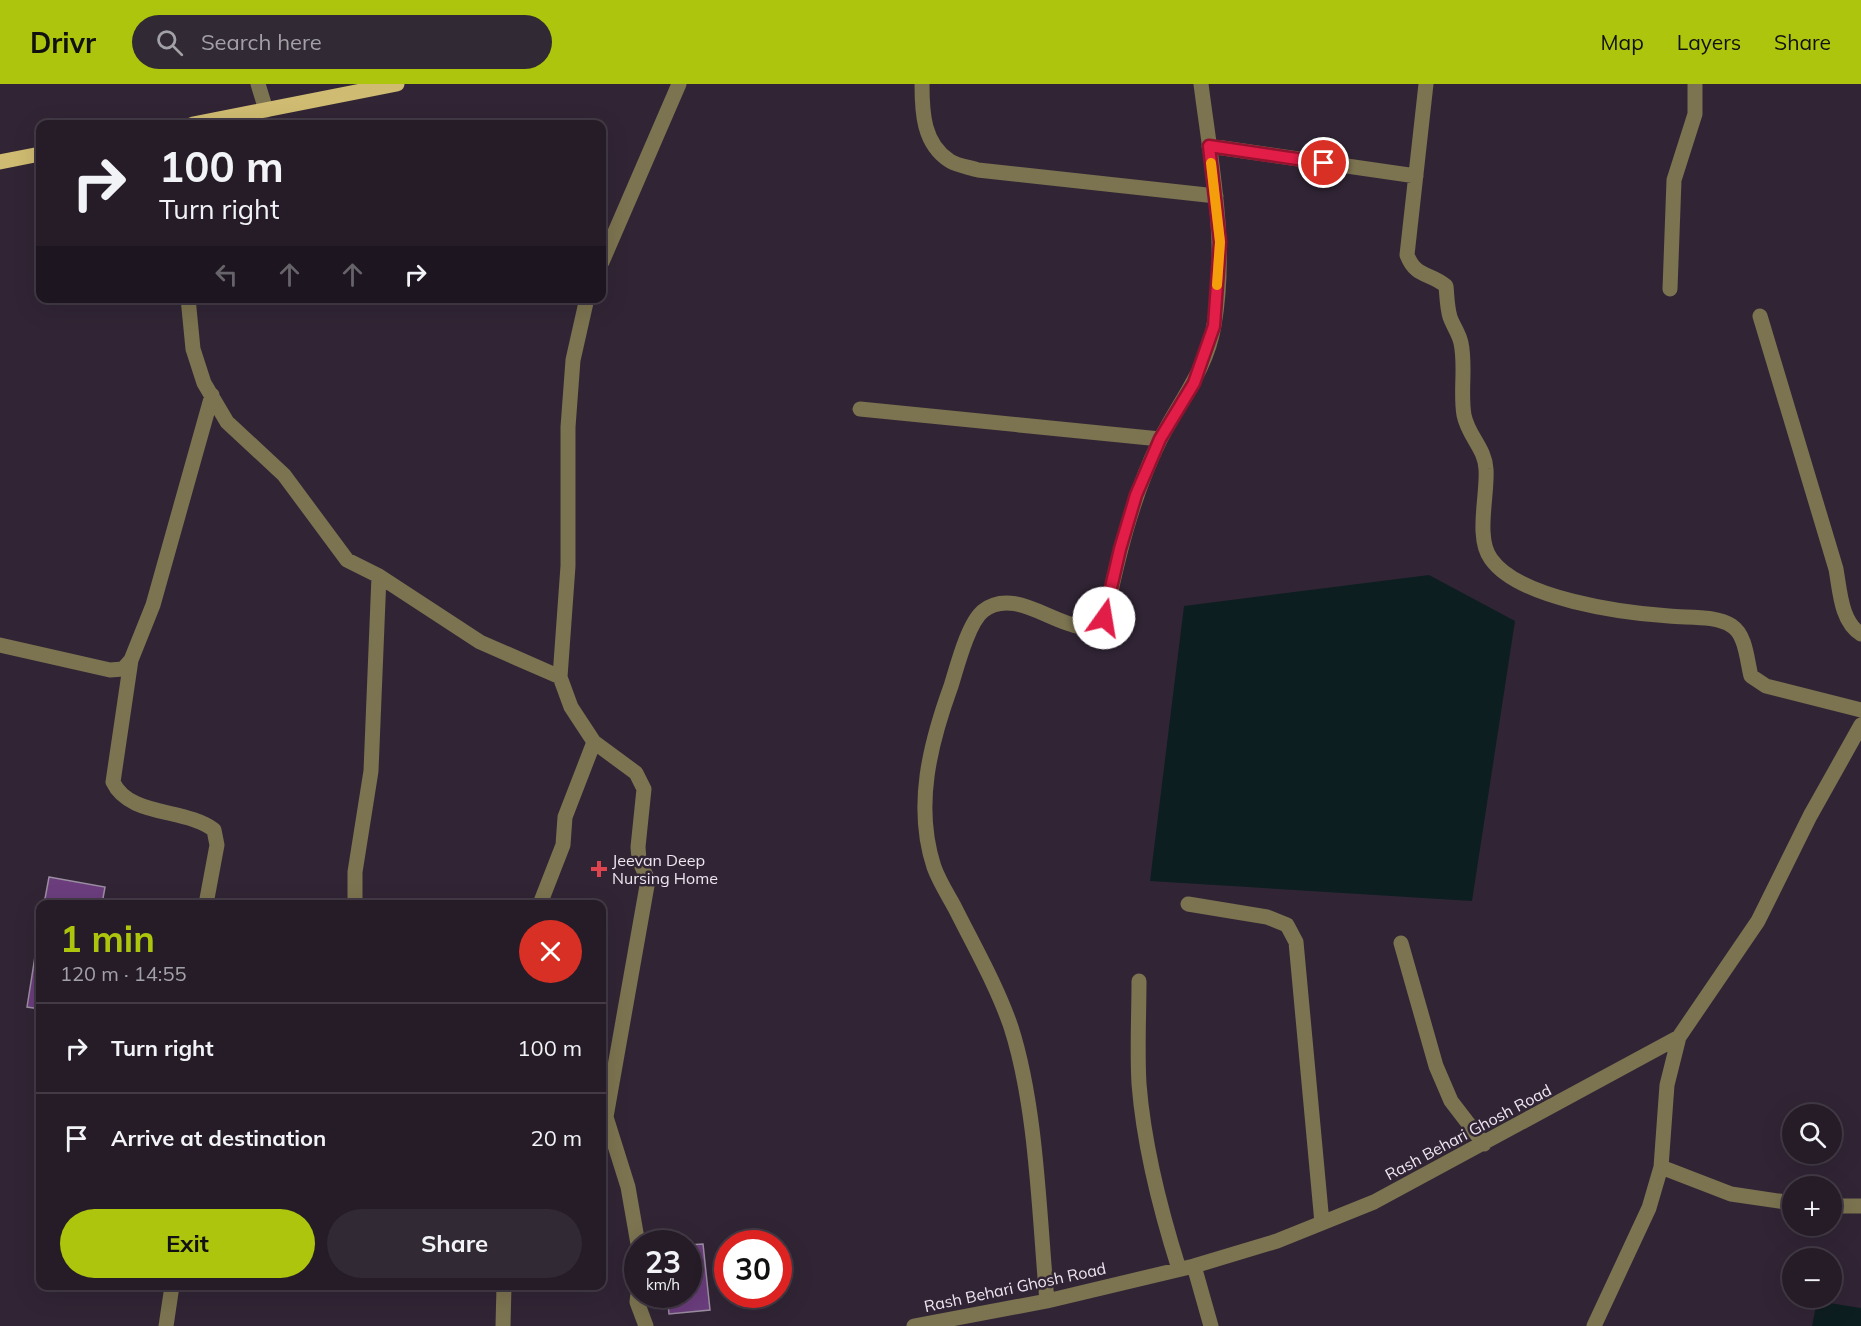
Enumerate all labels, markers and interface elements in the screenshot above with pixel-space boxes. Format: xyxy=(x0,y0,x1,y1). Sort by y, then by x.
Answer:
search box xyxy=(132,15,552,69)
text: Drivr xyxy=(30,25,96,60)
icon: search xyxy=(153,26,186,59)
text: Search here xyxy=(201,28,322,56)
text: Map xyxy=(1601,29,1644,55)
text: Layers xyxy=(1677,29,1741,55)
text: Share xyxy=(1774,29,1831,55)
pin xyxy=(1298,137,1349,188)
text: 100 m xyxy=(159,140,284,193)
icon: right xyxy=(60,144,138,222)
icon: arrive xyxy=(1307,146,1340,179)
text: Turn right xyxy=(159,192,279,226)
icon: left xyxy=(210,258,243,291)
icon: ahead xyxy=(273,258,306,291)
icon: ahead xyxy=(336,258,369,291)
icon: right xyxy=(399,258,432,291)
position arrow xyxy=(1072,586,1136,650)
place label: Jeevan Deep Nursing Home xyxy=(612,850,718,888)
marker: Jeevan Deep Nursing Home xyxy=(590,860,608,878)
text: 1 min xyxy=(60,916,155,961)
button: close xyxy=(519,920,582,983)
text: 120 m · 14:55 xyxy=(60,961,186,986)
icon: right xyxy=(60,1032,93,1065)
text: Turn right xyxy=(111,1034,214,1062)
text: 100 m xyxy=(517,1034,582,1062)
street label: Rash Behari Ghosh Road xyxy=(1381,1080,1555,1184)
map controls xyxy=(1782,1104,1842,1308)
button: search xyxy=(1782,1104,1842,1164)
icon: arrive xyxy=(60,1122,93,1155)
text: Arrive at destination xyxy=(111,1124,326,1152)
text: 20 m xyxy=(531,1124,582,1152)
button: + xyxy=(1782,1176,1842,1236)
button: Exit xyxy=(60,1209,315,1278)
button: Share xyxy=(327,1209,582,1278)
speed limit sign: 30 xyxy=(714,1230,792,1308)
text: 23 xyxy=(645,1243,681,1281)
button: − xyxy=(1782,1248,1842,1308)
street label: Rash Behari Ghosh Road xyxy=(922,1258,1108,1316)
text: km/h xyxy=(646,1275,680,1294)

